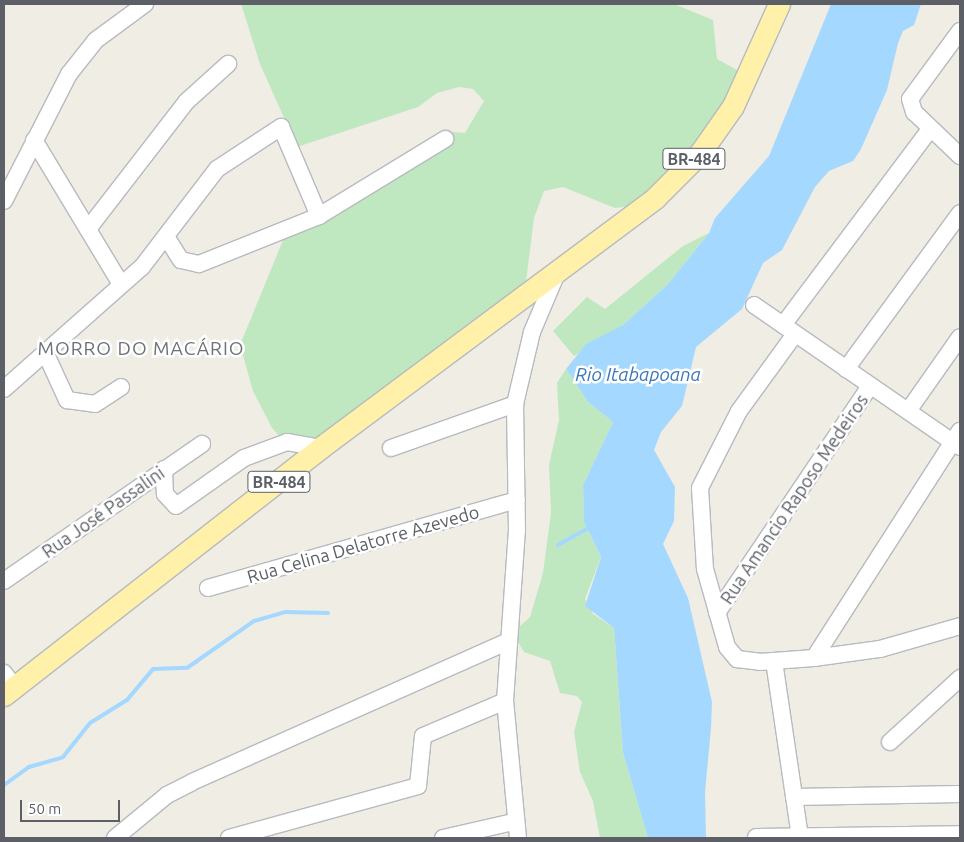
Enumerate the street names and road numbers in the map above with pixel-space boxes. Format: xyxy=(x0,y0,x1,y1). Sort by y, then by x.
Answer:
road number: BR-484 xyxy=(662,146,726,172)
street label: Rua Amancio Raposo Medeiros xyxy=(716,390,872,608)
street label: Rua José Passalini xyxy=(38,462,168,562)
road number: BR-484 xyxy=(246,468,312,496)
street label: Rua Celina Delatorre Azevedo xyxy=(245,501,481,587)

